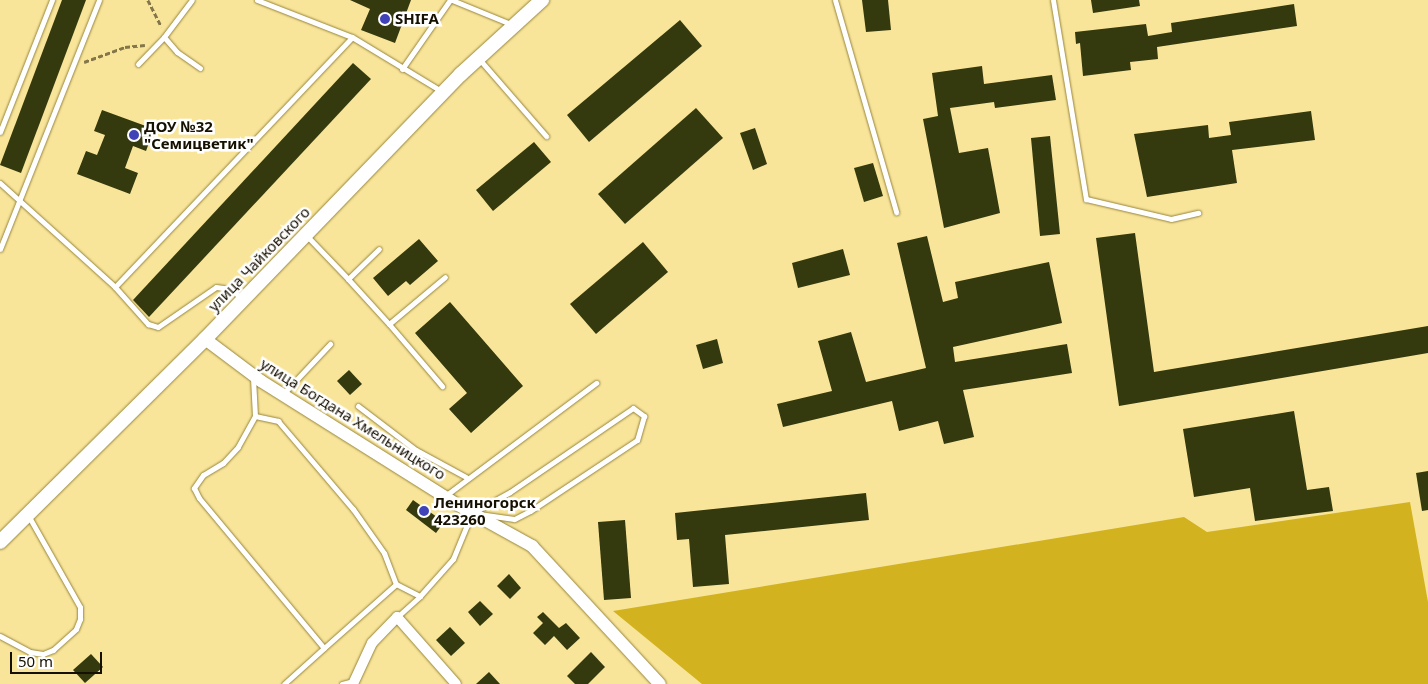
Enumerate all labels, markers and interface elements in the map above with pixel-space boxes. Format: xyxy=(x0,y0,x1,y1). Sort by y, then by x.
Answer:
place label: SHIFA xyxy=(395,10,439,28)
marker: SHIFA xyxy=(379,13,391,25)
place label: ДОУ №32 "Семицветик" xyxy=(144,117,254,152)
marker: ДОУ №32 "Семицветик" xyxy=(128,129,140,141)
street label: улица Чайковского xyxy=(204,203,314,315)
street label: улица Богдана Хмельницкого xyxy=(257,355,449,483)
place label: Лениногорск 423260 xyxy=(434,493,536,528)
marker: Лениногорск 423260 xyxy=(418,505,430,517)
scale bar xyxy=(12,642,105,674)
text: 50 m xyxy=(18,651,53,671)

